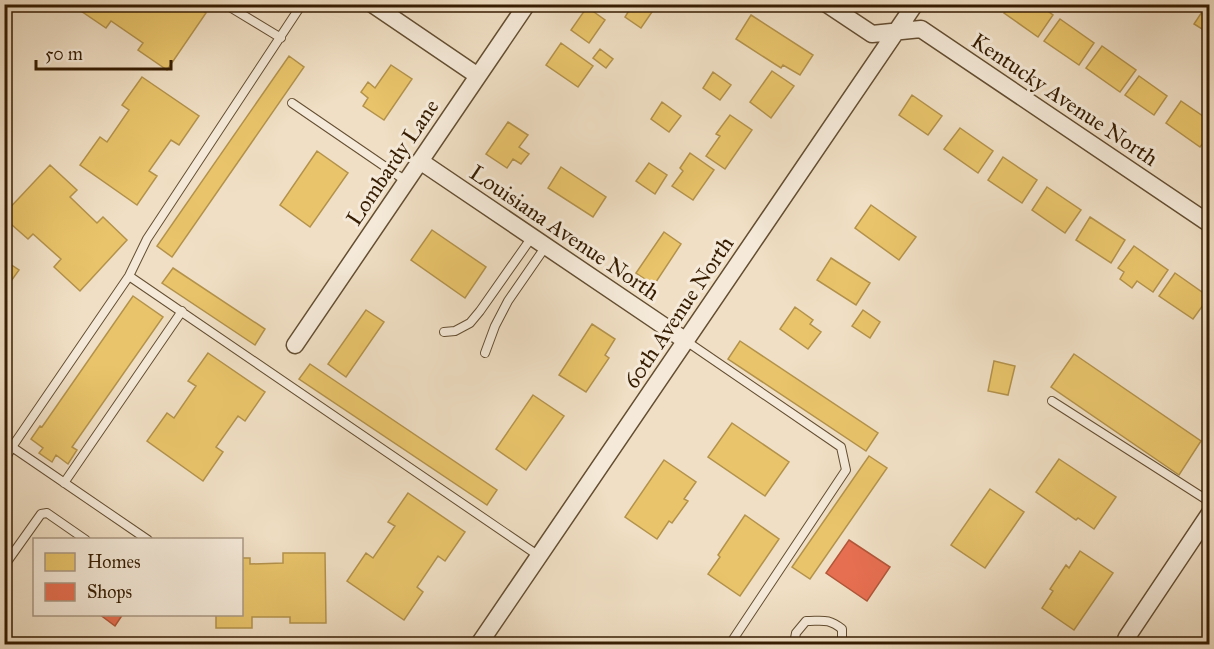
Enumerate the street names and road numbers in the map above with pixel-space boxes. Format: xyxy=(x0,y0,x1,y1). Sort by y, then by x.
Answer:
street label: Kentucky Avenue North xyxy=(966,27,1163,172)
street label: Lombardy Lane xyxy=(340,94,445,231)
street label: Louisiana Avenue North xyxy=(465,159,665,306)
street label: 60th Avenue North xyxy=(618,231,739,393)

